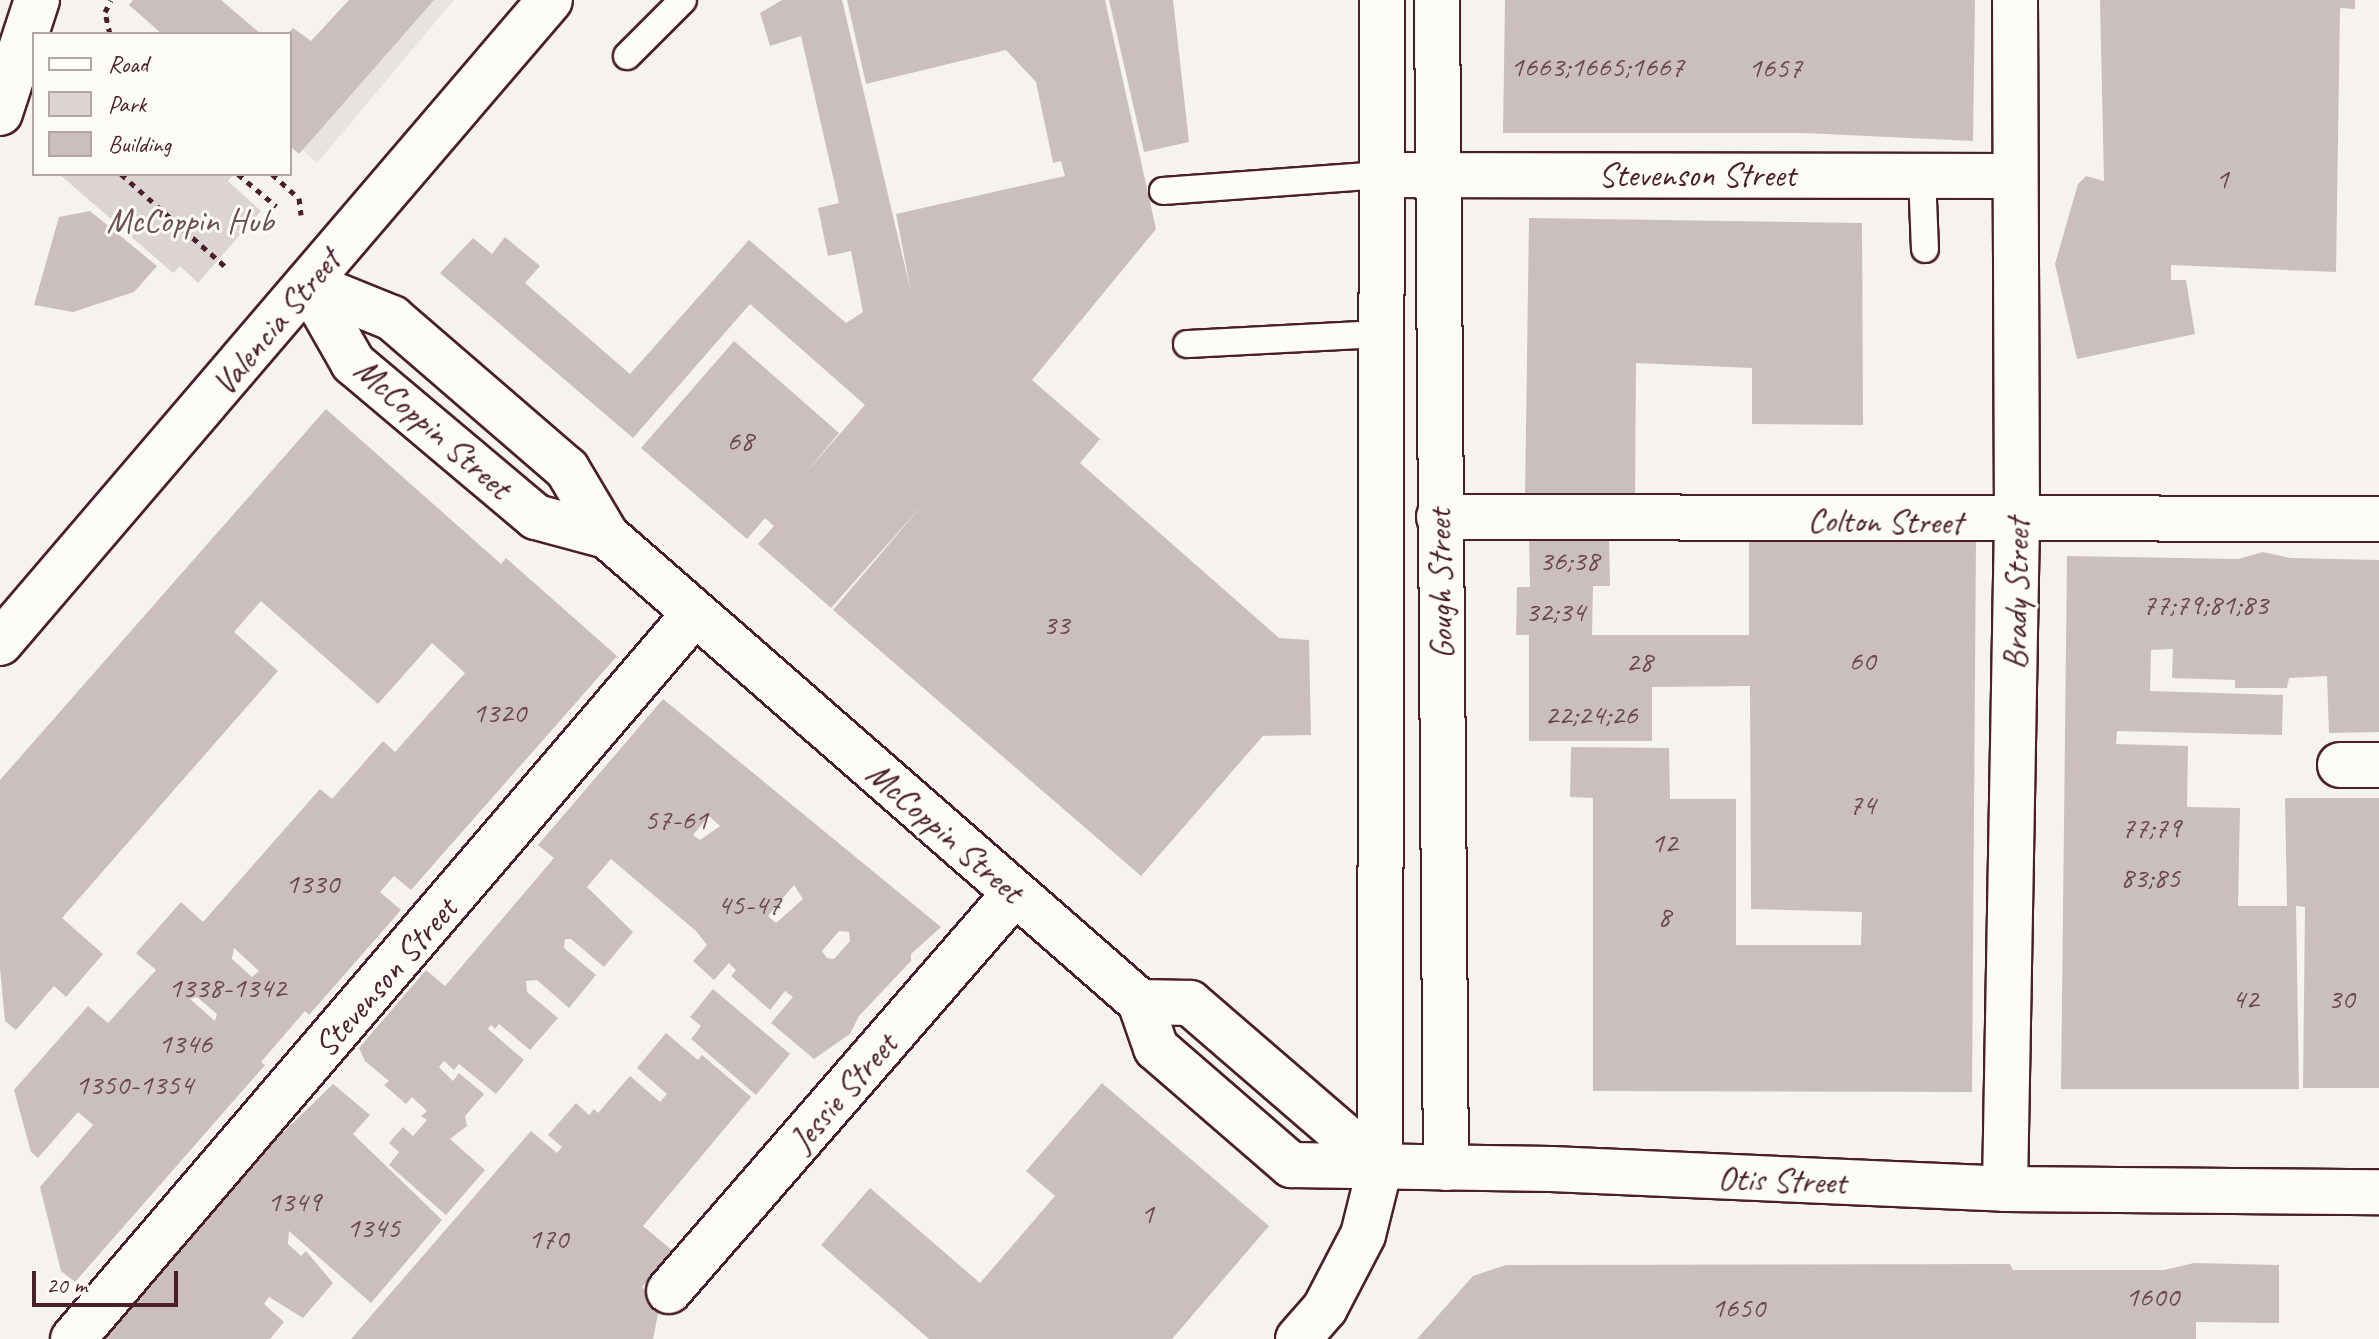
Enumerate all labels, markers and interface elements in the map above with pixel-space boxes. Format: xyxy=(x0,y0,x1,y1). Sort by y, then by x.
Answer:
legend xyxy=(32,32,292,176)
house number: 1663;1665;1667 xyxy=(1510,48,1684,84)
text: Road xyxy=(108,49,148,79)
house number: 1657 xyxy=(1748,49,1802,85)
text: Park xyxy=(108,89,146,119)
text: Building xyxy=(108,129,171,159)
street label: Stevenson Street xyxy=(1598,155,1796,195)
house number: 1 xyxy=(2215,160,2229,196)
park label: McCoppin Hub xyxy=(107,201,273,241)
street label: Valencia Street xyxy=(203,241,349,403)
street label: McCoppin Street xyxy=(346,349,520,507)
house number: 68 xyxy=(727,422,753,458)
street label: Colton Street xyxy=(1807,499,1963,543)
street label: Gough Street xyxy=(1418,508,1462,660)
street label: Brady Street xyxy=(1994,518,2038,670)
house number: 36;38 xyxy=(1539,542,1599,578)
house number: 77;79;81;83 xyxy=(2142,586,2268,622)
house number: 32;34 xyxy=(1525,593,1585,629)
house number: 33 xyxy=(1043,606,1069,642)
house number: 60 xyxy=(1849,642,1875,678)
house number: 28 xyxy=(1626,643,1652,679)
house number: 1320 xyxy=(472,694,526,730)
house number: 22;24;26 xyxy=(1545,696,1637,732)
street label: McCoppin Street xyxy=(858,753,1032,911)
house number: 74 xyxy=(1849,786,1875,822)
house number: 57-61 xyxy=(644,801,708,837)
house number: 77;79 xyxy=(2121,809,2181,845)
house number: 12 xyxy=(1651,824,1677,860)
house number: 83;85 xyxy=(2120,859,2180,895)
house number: 1330 xyxy=(285,865,339,901)
house number: 45-47 xyxy=(717,886,781,922)
street label: Stevenson Street xyxy=(305,889,465,1065)
house number: 8 xyxy=(1657,898,1671,934)
house number: 1338-1342 xyxy=(168,969,286,1005)
house number: 42 xyxy=(2232,980,2258,1016)
house number: 30 xyxy=(2328,980,2354,1016)
street label: Jessie Street xyxy=(780,1024,906,1160)
house number: 1346 xyxy=(158,1025,212,1061)
house number: 1350-1354 xyxy=(75,1066,193,1102)
street label: Otis Street xyxy=(1717,1157,1847,1203)
house number: 1349 xyxy=(267,1183,321,1219)
house number: 1 xyxy=(1140,1195,1154,1231)
house number: 1345 xyxy=(346,1209,400,1245)
house number: 170 xyxy=(528,1220,568,1256)
scale bar xyxy=(36,1255,182,1305)
text: 20 m xyxy=(46,1270,87,1300)
house number: 1600 xyxy=(2125,1278,2179,1314)
house number: 1650 xyxy=(1711,1289,1765,1325)

